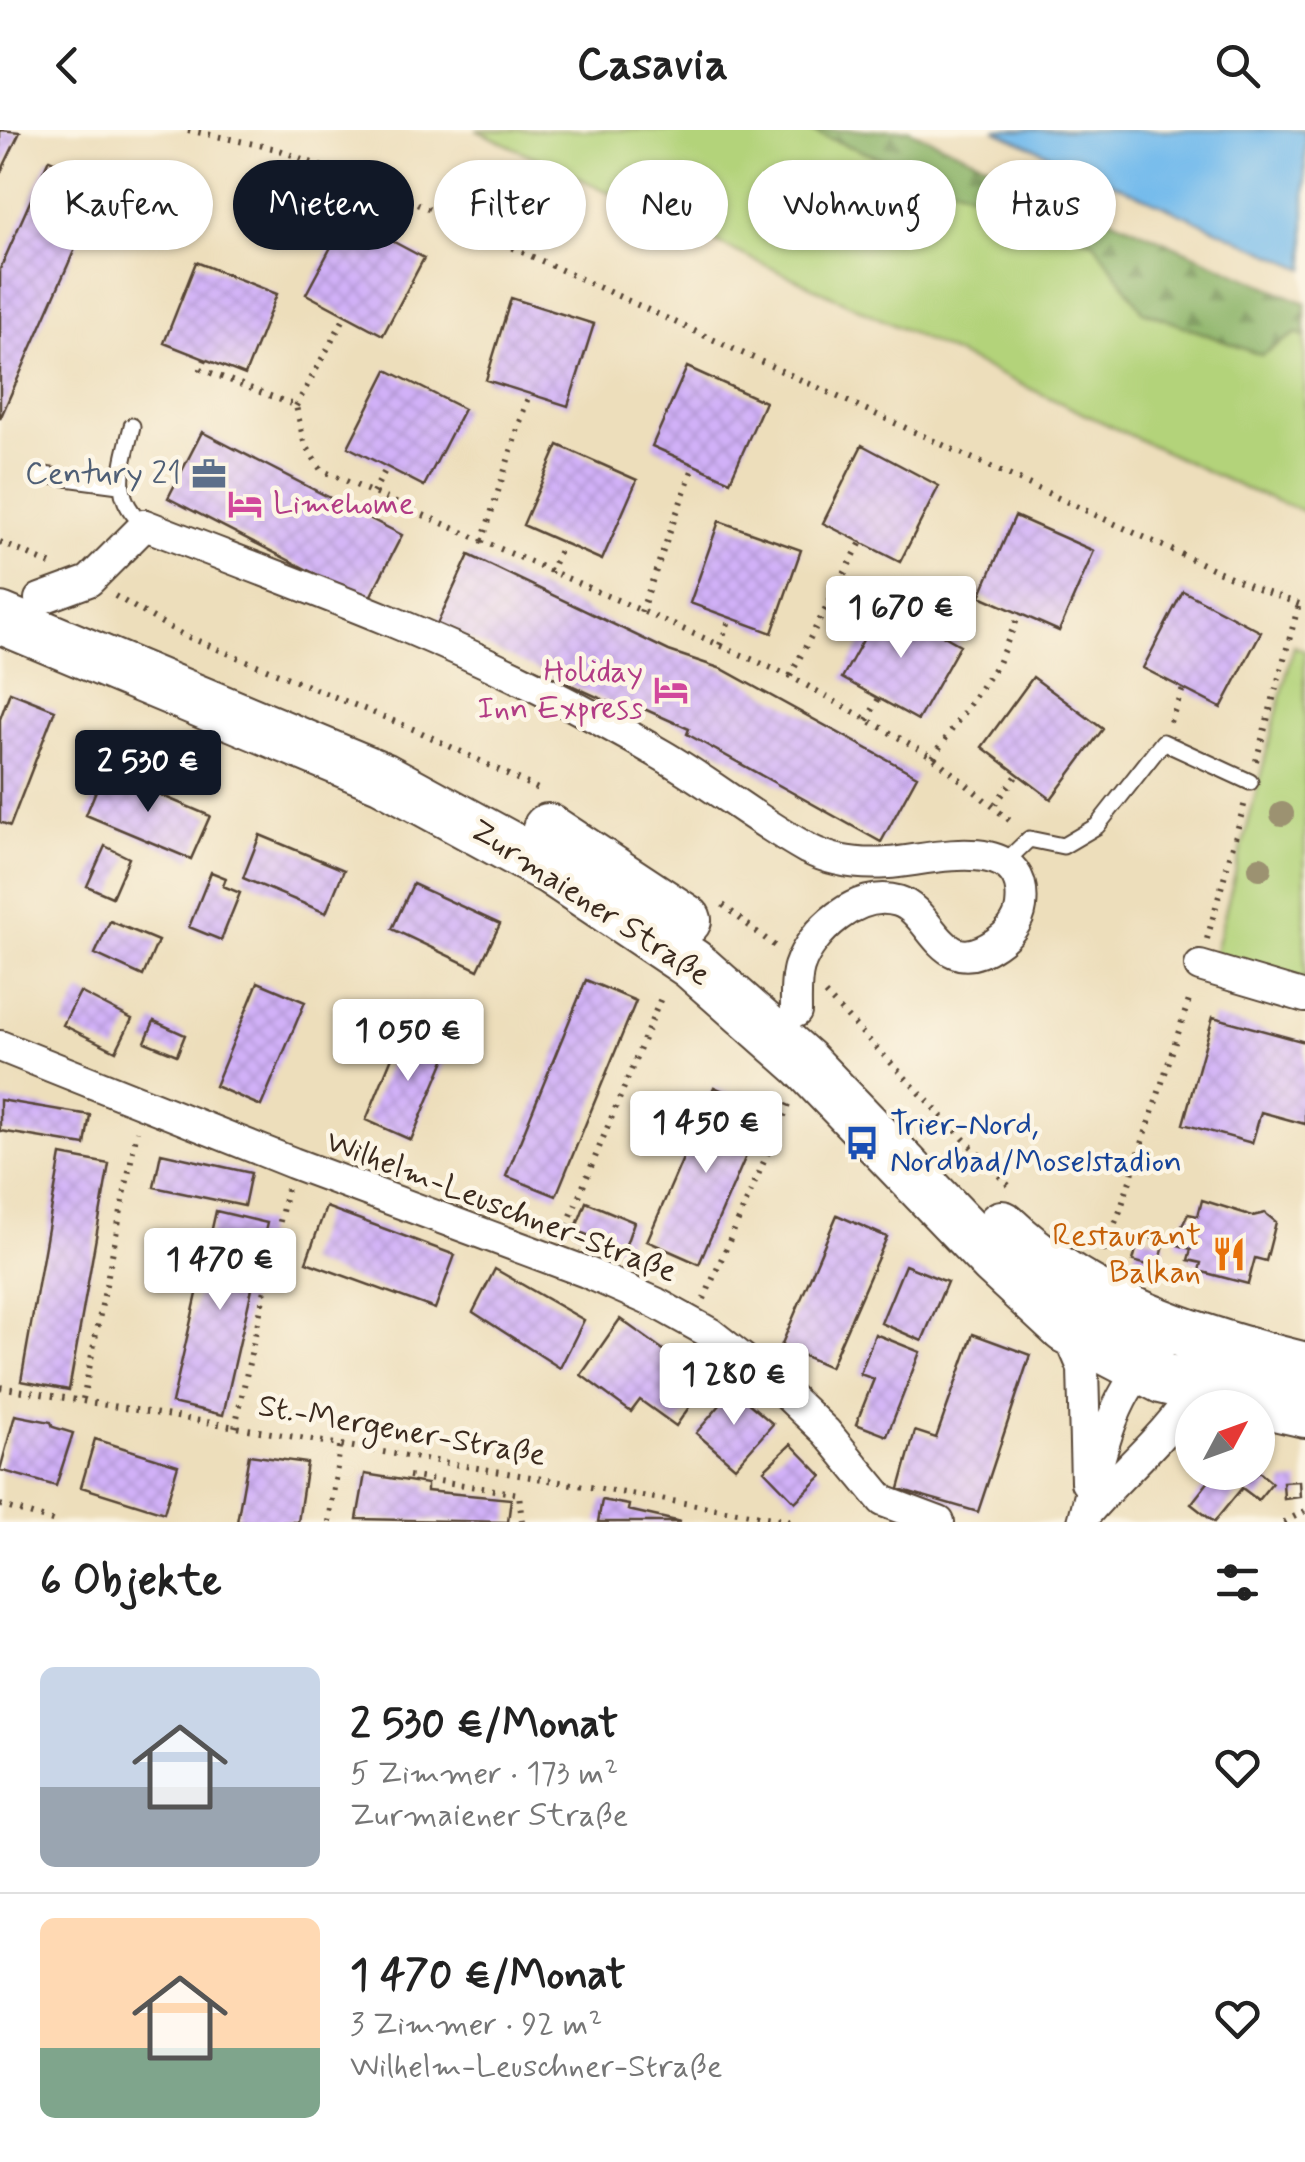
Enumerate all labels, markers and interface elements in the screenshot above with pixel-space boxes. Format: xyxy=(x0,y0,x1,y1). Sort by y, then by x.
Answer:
text: Casavia xyxy=(577,36,728,95)
icon: back xyxy=(40,38,95,93)
icon: search xyxy=(1210,38,1265,93)
chip: Kaufen xyxy=(30,160,213,250)
chip: Mieten xyxy=(233,160,414,250)
chip: Filter xyxy=(434,160,586,250)
chip: Neu xyxy=(606,160,728,250)
chip: Wohnung xyxy=(748,160,956,250)
chip: Haus xyxy=(976,160,1116,250)
place label: Century 21 xyxy=(25,453,181,495)
office icon: Century 21 xyxy=(190,455,228,493)
place label: Limehome xyxy=(273,483,414,525)
hotel icon: Limehome xyxy=(226,485,264,523)
pin: 1 670 € xyxy=(809,576,993,661)
text: 1 670 € xyxy=(848,587,954,629)
place label: Holiday Inn Express xyxy=(477,651,643,730)
hotel icon: Holiday Inn Express xyxy=(652,671,690,709)
pin: 2 530 € xyxy=(56,730,240,815)
text: 2 530 € xyxy=(97,741,199,783)
street label: Zurmaiener Straße xyxy=(462,810,718,996)
pin: 1 050 € xyxy=(316,999,500,1084)
text: 1 050 € xyxy=(355,1010,461,1052)
pin: 1 450 € xyxy=(614,1091,798,1176)
text: 1 450 € xyxy=(652,1102,760,1144)
place label: Trier-Nord, Nordbad/Moselstadion xyxy=(890,1104,1182,1183)
street label: Wilhelm-Leuschner-Straße xyxy=(320,1121,682,1293)
bus stop icon: Trier-Nord, Nordbad/Moselstadion xyxy=(843,1124,881,1162)
place label: Restaurant Balkan xyxy=(1052,1215,1201,1294)
pin: 1 470 € xyxy=(128,1228,312,1313)
restaurant icon: Restaurant Balkan xyxy=(1210,1235,1248,1273)
text: 1 470 € xyxy=(166,1239,274,1281)
pin: 1 280 € xyxy=(642,1343,826,1428)
text: 1 280 € xyxy=(682,1354,786,1396)
street label: St.-Mergener-Straße xyxy=(255,1385,549,1479)
north arrow xyxy=(1175,1390,1275,1490)
map controls xyxy=(1175,1390,1275,1490)
text: 6 Objekte xyxy=(40,1555,222,1610)
icon: filters xyxy=(1210,1555,1265,1610)
text: 2 530 €/Monat xyxy=(350,1698,618,1753)
icon: home xyxy=(120,1707,240,1827)
icon: heart xyxy=(1210,1740,1265,1795)
text: 5 Zimmer · 173 m² xyxy=(350,1753,618,1795)
text: Zurmaiener Straße xyxy=(350,1795,628,1837)
text: 1 470 €/Monat xyxy=(350,1949,626,2004)
icon: home xyxy=(120,1958,240,2078)
icon: heart xyxy=(1210,1991,1265,2046)
text: 3 Zimmer · 92 m² xyxy=(350,2004,602,2046)
text: Wilhelm-Leuschner-Straße xyxy=(350,2046,722,2088)

